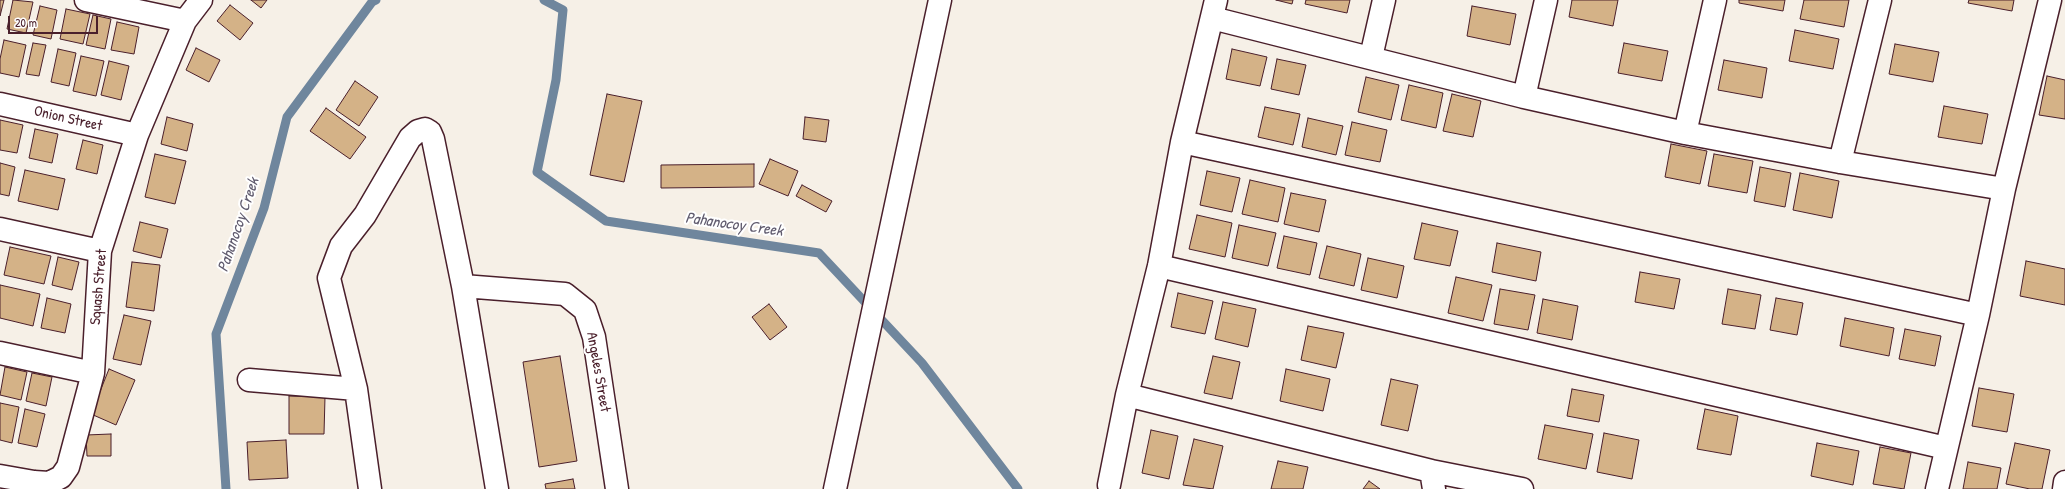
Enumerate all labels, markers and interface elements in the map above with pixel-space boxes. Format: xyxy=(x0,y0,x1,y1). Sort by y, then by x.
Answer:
scale bar xyxy=(10,8,100,34)
text: 20 m xyxy=(15,14,37,31)
street label: Onion Street xyxy=(32,102,104,136)
water label: Pahanocoy Creek xyxy=(214,176,264,274)
water label: Pahanocoy Creek xyxy=(684,209,784,241)
street label: Squash Street xyxy=(87,248,111,326)
street label: Angeles Street xyxy=(582,331,614,413)

